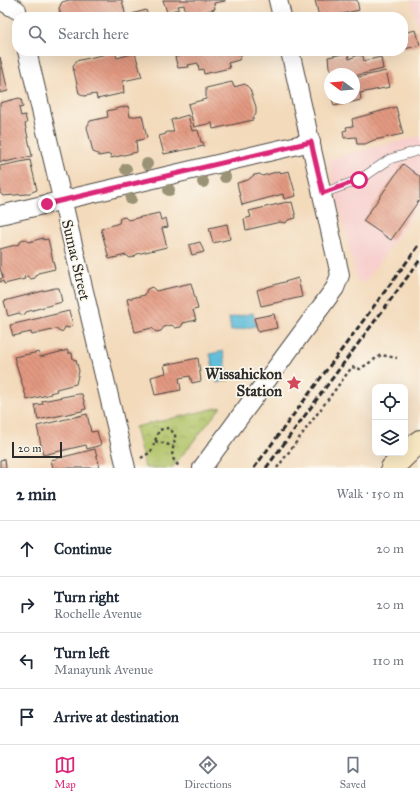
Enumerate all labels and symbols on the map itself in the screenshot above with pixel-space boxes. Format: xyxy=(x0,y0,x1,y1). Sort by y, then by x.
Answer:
north arrow xyxy=(324,68,360,104)
route start xyxy=(350,171,368,189)
route end xyxy=(38,195,56,213)
street label: Sumac Street xyxy=(58,218,94,303)
place label: Wissahickon Station xyxy=(205,365,283,400)
place icon: Wissahickon Station xyxy=(285,374,303,392)
scale bar xyxy=(12,440,62,459)

